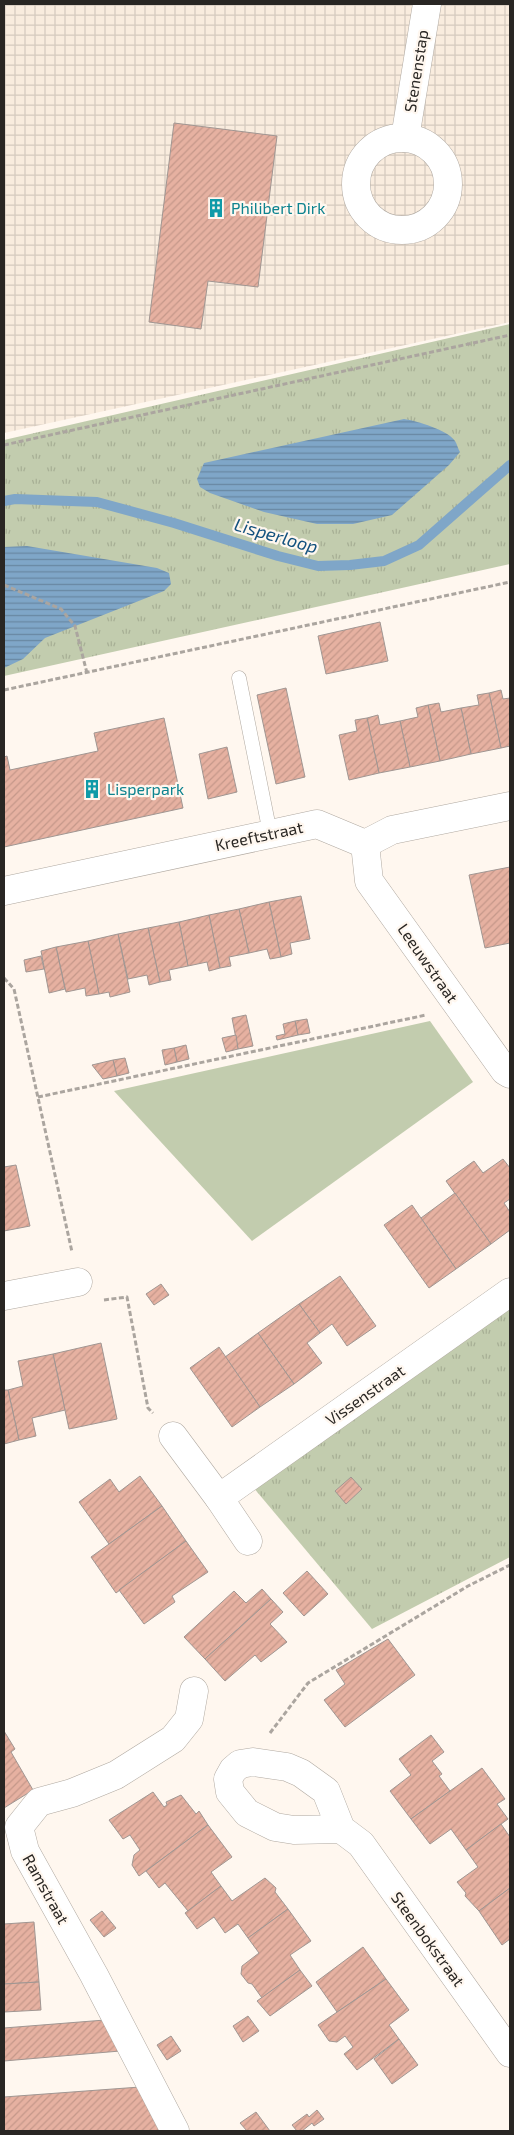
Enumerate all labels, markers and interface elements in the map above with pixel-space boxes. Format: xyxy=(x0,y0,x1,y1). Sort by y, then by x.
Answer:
street label: Stenenstap xyxy=(400,28,431,113)
building icon: Philibert Dirk xyxy=(205,197,227,219)
place label: Philibert Dirk xyxy=(231,198,325,217)
water label: Lisperloop xyxy=(232,513,321,557)
building icon: Lisperpark xyxy=(81,778,103,800)
place label: Lisperpark xyxy=(107,779,184,798)
street label: Kreeftstraat xyxy=(213,817,305,854)
street label: Leeuwstraat xyxy=(394,920,463,1006)
street label: Vissenstraat xyxy=(322,1360,408,1429)
street label: Ramstraat xyxy=(19,1850,73,1927)
street label: Steenbokstraat xyxy=(388,1888,469,1990)

